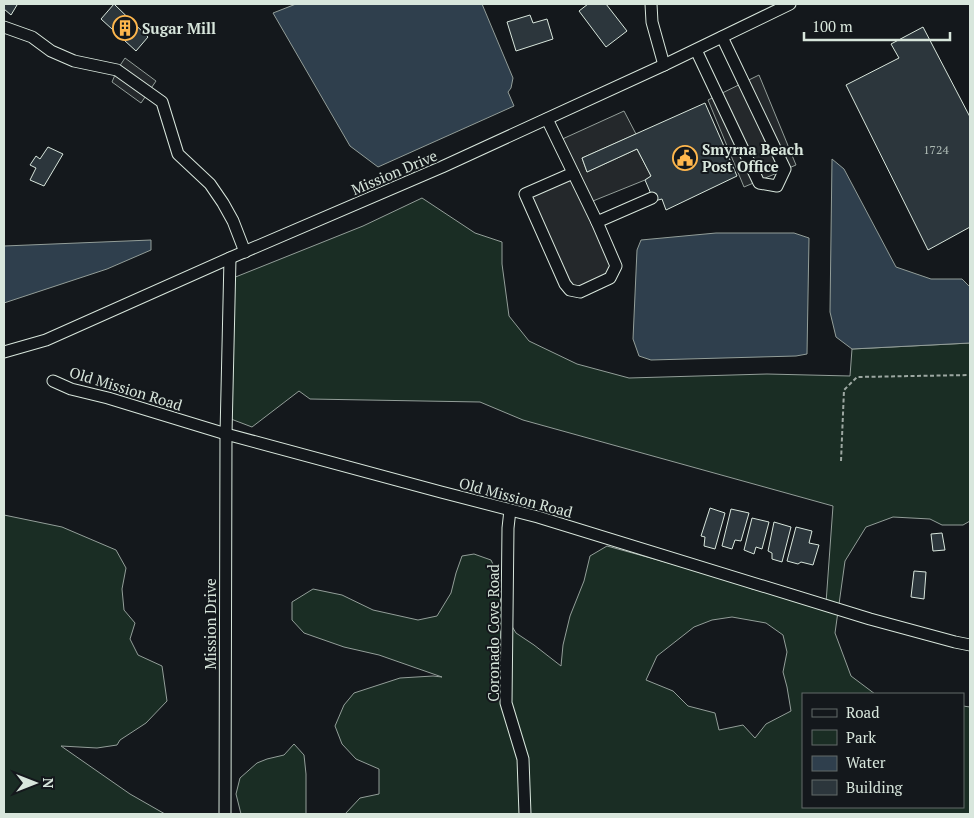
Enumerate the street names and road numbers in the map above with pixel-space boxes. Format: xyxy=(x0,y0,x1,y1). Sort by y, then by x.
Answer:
street label: Mission Drive xyxy=(348,145,440,199)
street label: Old Mission Road xyxy=(67,361,185,415)
street label: Old Mission Road xyxy=(457,472,575,522)
street label: Coronado Cove Road xyxy=(483,564,503,702)
street label: Mission Drive xyxy=(200,578,220,670)

